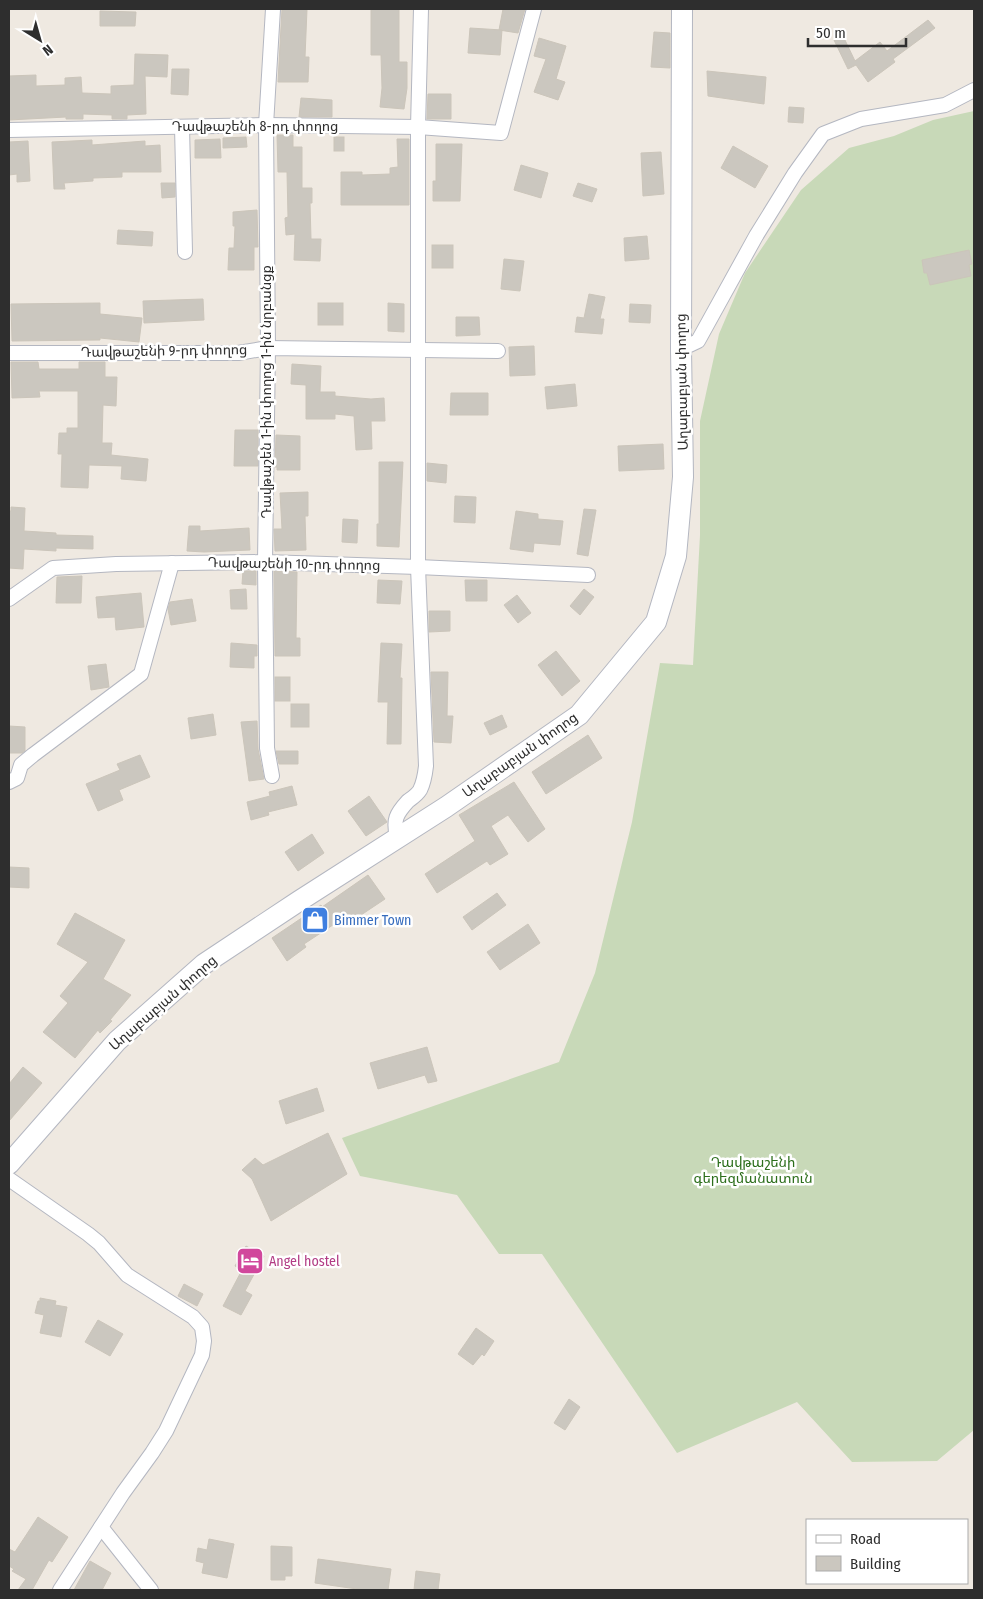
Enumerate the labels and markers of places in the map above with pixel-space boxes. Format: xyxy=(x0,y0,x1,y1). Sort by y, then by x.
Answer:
shop icon: Bimmer Town xyxy=(300,905,330,935)
place label: Bimmer Town xyxy=(334,912,411,929)
hotel icon: Angel hostel xyxy=(235,1246,265,1276)
place label: Angel hostel xyxy=(269,1253,340,1270)

